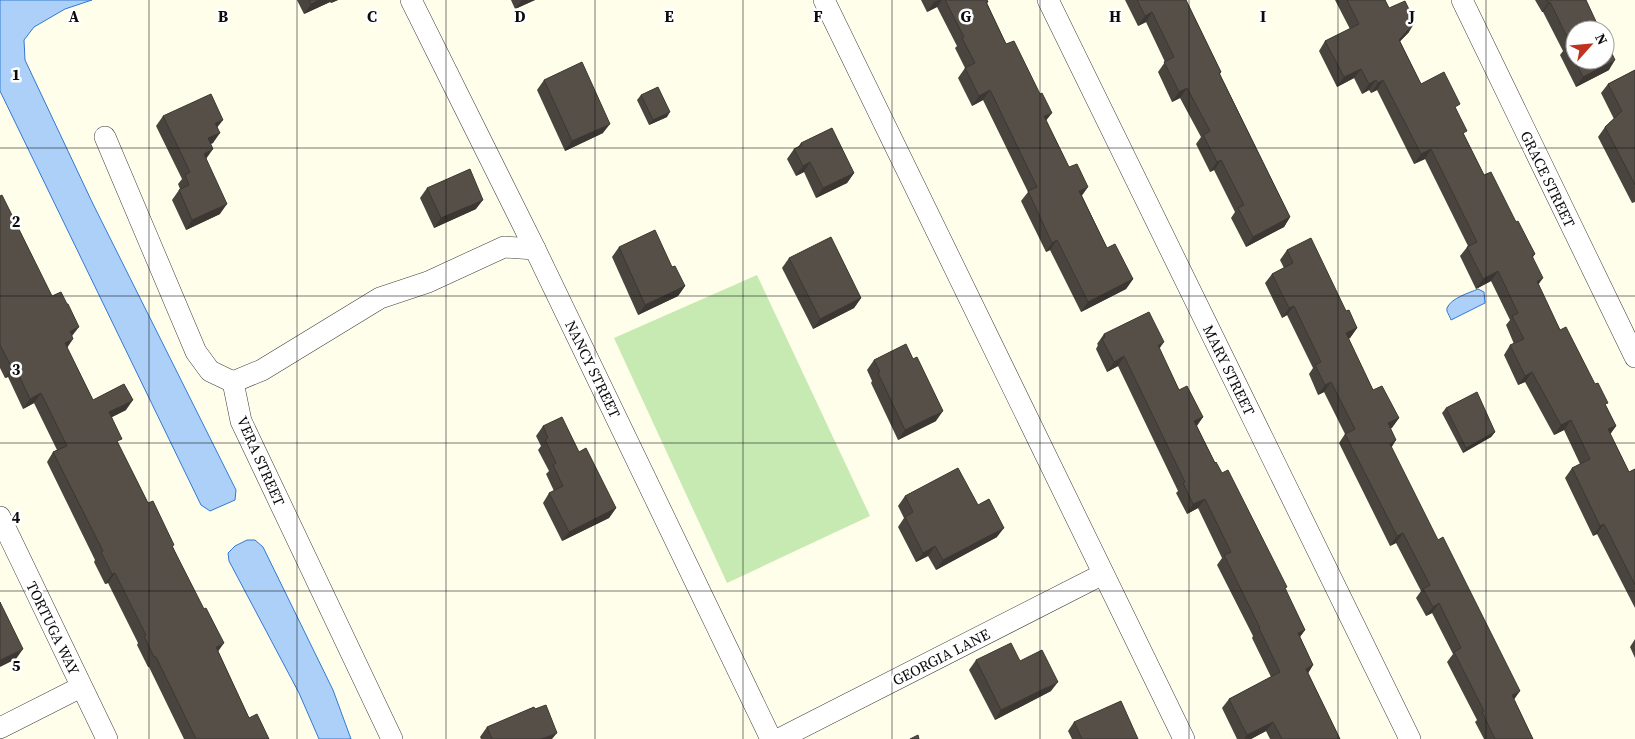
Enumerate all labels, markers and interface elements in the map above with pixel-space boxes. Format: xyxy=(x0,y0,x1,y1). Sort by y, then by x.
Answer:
text: A xyxy=(69,5,80,27)
text: B xyxy=(218,5,229,27)
text: C xyxy=(367,5,377,27)
text: D xyxy=(514,5,526,27)
text: E xyxy=(664,5,674,27)
text: F xyxy=(813,5,823,27)
text: G xyxy=(961,5,972,27)
text: H xyxy=(1109,5,1121,27)
text: I xyxy=(1260,5,1266,27)
text: J xyxy=(1408,5,1415,27)
north arrow xyxy=(1565,20,1615,70)
text: N xyxy=(1590,30,1613,48)
text: 1 xyxy=(12,63,20,85)
street label: GRACE STREET xyxy=(1516,127,1580,231)
text: 2 xyxy=(12,210,21,232)
street label: NANCY STREET xyxy=(560,317,626,421)
street label: MARY STREET xyxy=(1198,321,1260,419)
text: 3 xyxy=(12,358,21,380)
street label: VERA STREET xyxy=(232,413,290,509)
text: 4 xyxy=(12,506,21,528)
street label: TORTUGA WAY xyxy=(21,578,85,679)
street label: GEORGIA LANE xyxy=(889,623,993,691)
text: 5 xyxy=(12,654,21,676)

